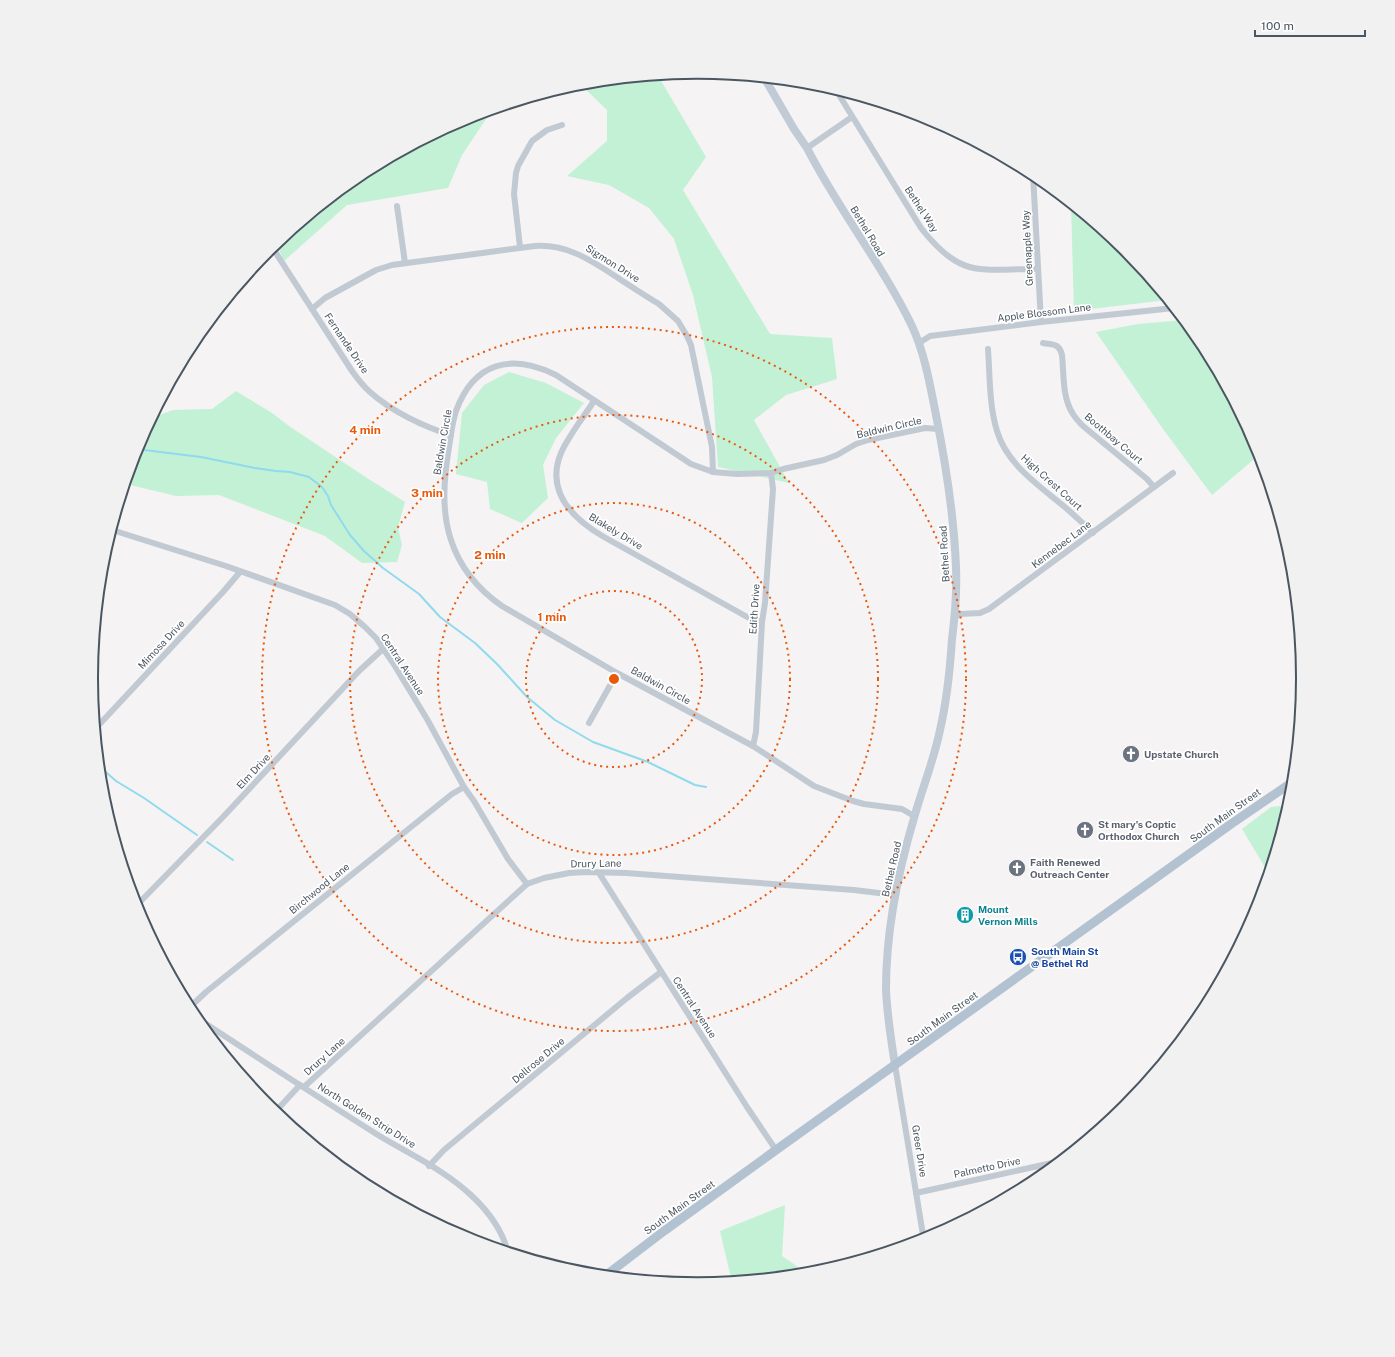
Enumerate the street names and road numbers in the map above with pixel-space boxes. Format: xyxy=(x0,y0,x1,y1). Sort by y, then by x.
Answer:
street label: Bethel Way xyxy=(903,184,942,235)
street label: Bethel Road xyxy=(848,204,888,258)
street label: Greenapple Way xyxy=(1019,209,1035,286)
street label: Sigmon Drive xyxy=(584,242,643,285)
street label: Apple Blossom Lane xyxy=(996,300,1092,324)
street label: Fernande Drive xyxy=(322,310,372,376)
street label: Baldwin Circle xyxy=(430,408,454,476)
street label: Boothbay Court xyxy=(1082,410,1146,466)
street label: Baldwin Circle xyxy=(855,414,923,440)
street label: High Crest Court xyxy=(1019,451,1085,513)
street label: Blakely Drive xyxy=(587,510,645,552)
street label: Kennebec Lane xyxy=(1029,518,1093,570)
street label: Bethel Road xyxy=(937,525,951,583)
street label: Edith Drive xyxy=(746,583,762,635)
street label: Mimosa Drive xyxy=(135,617,187,671)
street label: Central Avenue xyxy=(379,631,428,697)
street label: Baldwin Circle xyxy=(629,664,693,707)
street label: Elm Drive xyxy=(234,751,273,791)
street label: South Main Street xyxy=(1187,785,1263,845)
street label: Bethel Road xyxy=(879,840,903,898)
street label: Drury Lane xyxy=(570,857,622,869)
street label: Birchwood Lane xyxy=(286,860,352,916)
street label: Central Avenue xyxy=(671,974,720,1040)
street label: South Main Street xyxy=(904,988,980,1048)
street label: Drury Lane xyxy=(301,1034,347,1078)
street label: Dellrose Drive xyxy=(509,1034,567,1085)
street label: North Golden Strip Drive xyxy=(316,1080,419,1150)
street label: Greer Drive xyxy=(910,1124,930,1178)
street label: Palmetto Drive xyxy=(953,1154,1022,1180)
street label: South Main Street xyxy=(641,1177,717,1237)

